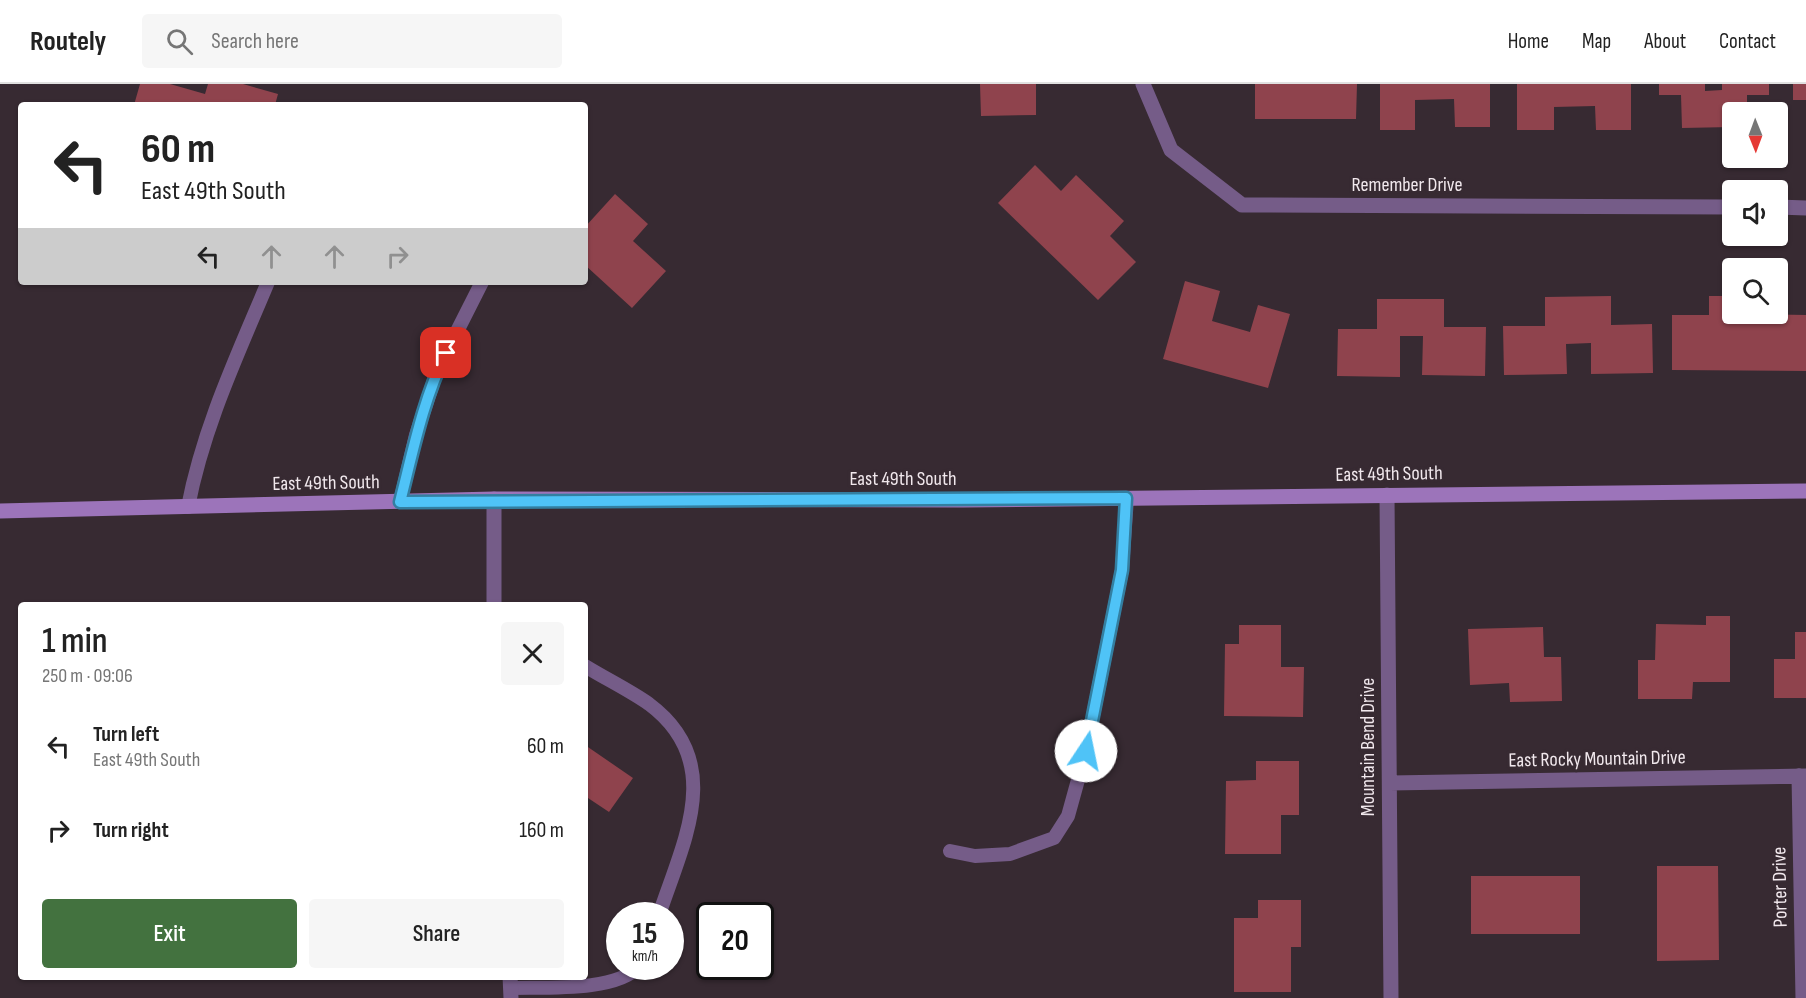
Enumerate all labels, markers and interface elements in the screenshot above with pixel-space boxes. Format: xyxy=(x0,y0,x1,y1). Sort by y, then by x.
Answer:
search box xyxy=(142,14,562,68)
text: Routely xyxy=(30,25,106,58)
icon: search xyxy=(163,25,196,58)
text: Search here xyxy=(211,28,299,55)
text: Home xyxy=(1508,29,1549,54)
text: Map xyxy=(1582,29,1611,54)
text: About xyxy=(1644,29,1686,54)
text: Contact xyxy=(1719,29,1776,54)
north arrow xyxy=(1722,102,1788,168)
map controls xyxy=(1722,102,1788,324)
text: 60 m xyxy=(141,124,215,175)
icon: left xyxy=(42,126,120,204)
street label: Remember Drive xyxy=(1352,173,1462,197)
text: East 49th South xyxy=(141,175,286,207)
button: sound xyxy=(1722,180,1788,246)
icon: left xyxy=(192,240,225,273)
icon: ahead xyxy=(255,240,288,273)
icon: ahead xyxy=(318,240,351,273)
icon: right xyxy=(381,240,414,273)
button: search xyxy=(1722,258,1788,324)
pin xyxy=(420,327,471,378)
icon: arrive xyxy=(429,336,462,369)
street label: East 49th South xyxy=(1335,461,1443,487)
street label: East 49th South xyxy=(849,467,957,491)
street label: East 49th South xyxy=(272,470,380,496)
text: 1 min xyxy=(42,620,107,663)
button: close xyxy=(501,622,564,685)
text: 250 m · 09:06 xyxy=(42,664,133,688)
street label: Mountain Bend Drive xyxy=(1356,678,1380,816)
position arrow xyxy=(1054,719,1118,783)
text: Turn left xyxy=(93,721,159,748)
icon: left xyxy=(42,730,75,763)
text: 60 m xyxy=(527,733,564,760)
street label: East Rocky Mountain Drive xyxy=(1508,745,1686,773)
text: East 49th South xyxy=(93,748,200,772)
icon: right xyxy=(42,814,75,847)
text: Turn right xyxy=(93,817,169,844)
text: 160 m xyxy=(519,817,564,844)
street label: Porter Drive xyxy=(1767,847,1793,927)
button: Exit xyxy=(42,899,297,968)
button: Share xyxy=(309,899,564,968)
speed limit sign: 20 xyxy=(696,902,774,980)
text: 15 xyxy=(633,916,658,952)
text: km/h xyxy=(632,947,658,966)

